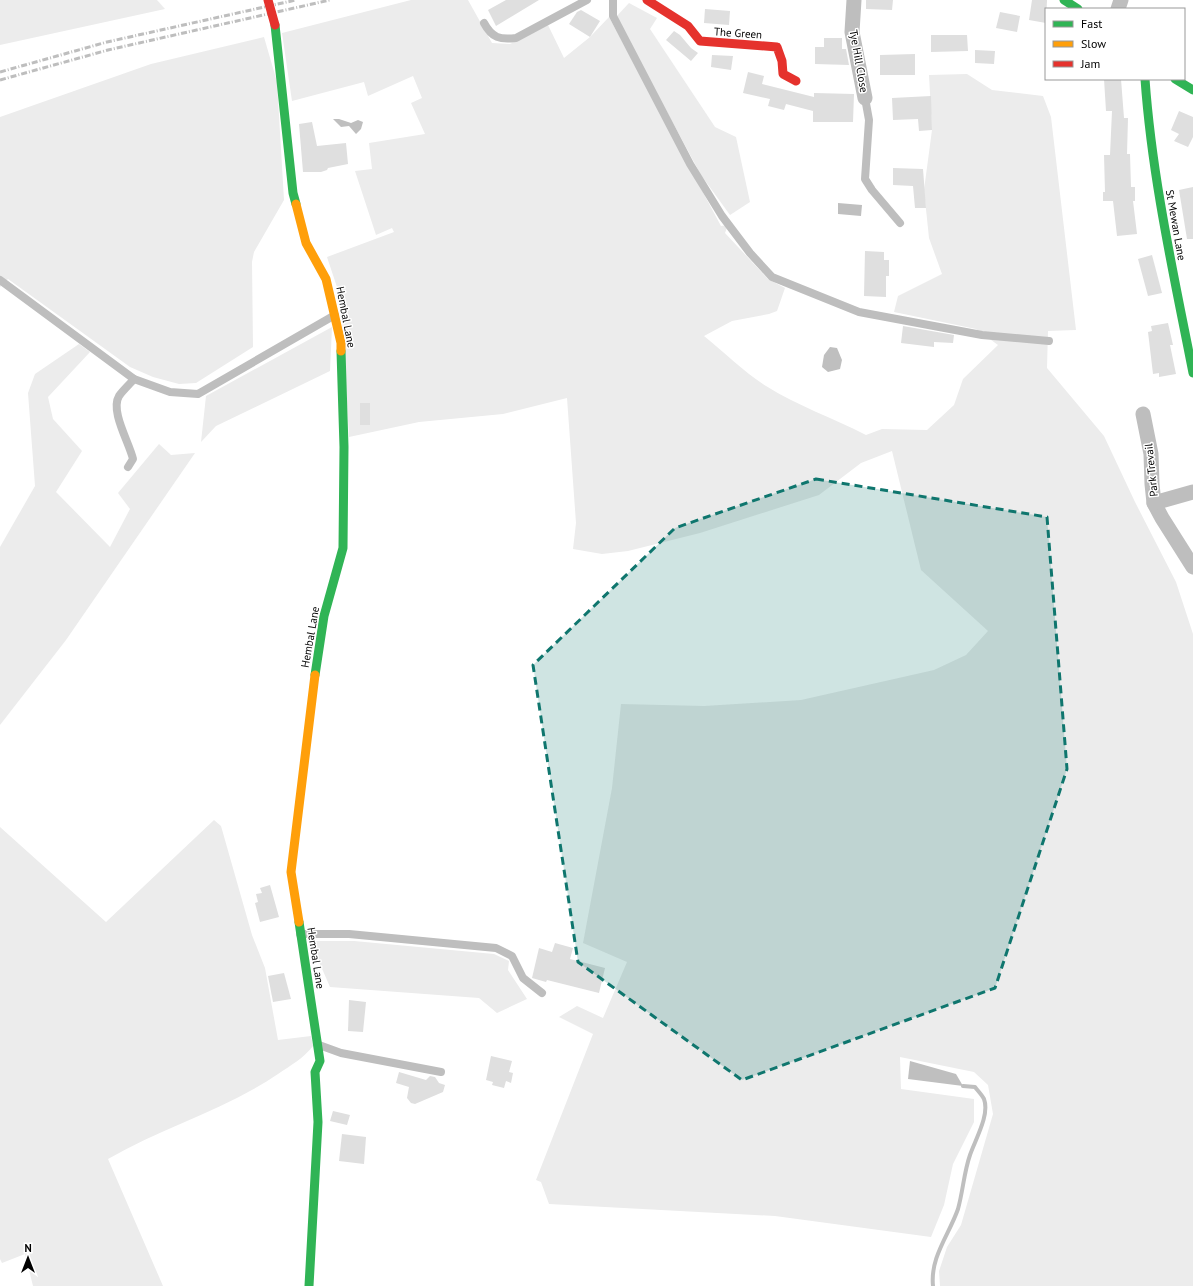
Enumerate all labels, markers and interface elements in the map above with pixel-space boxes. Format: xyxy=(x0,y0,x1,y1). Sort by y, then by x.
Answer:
legend xyxy=(1045,8,1185,80)
text: Fast xyxy=(1081,16,1102,31)
street label: The Green xyxy=(713,24,763,42)
street label: Tye Hill Close xyxy=(847,28,871,94)
text: Slow xyxy=(1081,36,1106,51)
text: Jam xyxy=(1080,56,1100,71)
street label: St Mewan Lane xyxy=(1163,188,1189,262)
street label: Hembal Lane xyxy=(333,285,359,349)
street label: Park Trevail xyxy=(1141,442,1161,497)
street label: Hembal Lane xyxy=(298,605,322,669)
street label: Hembal Lane xyxy=(304,926,328,990)
north arrow xyxy=(8,1238,48,1278)
text: N xyxy=(24,1241,32,1255)

